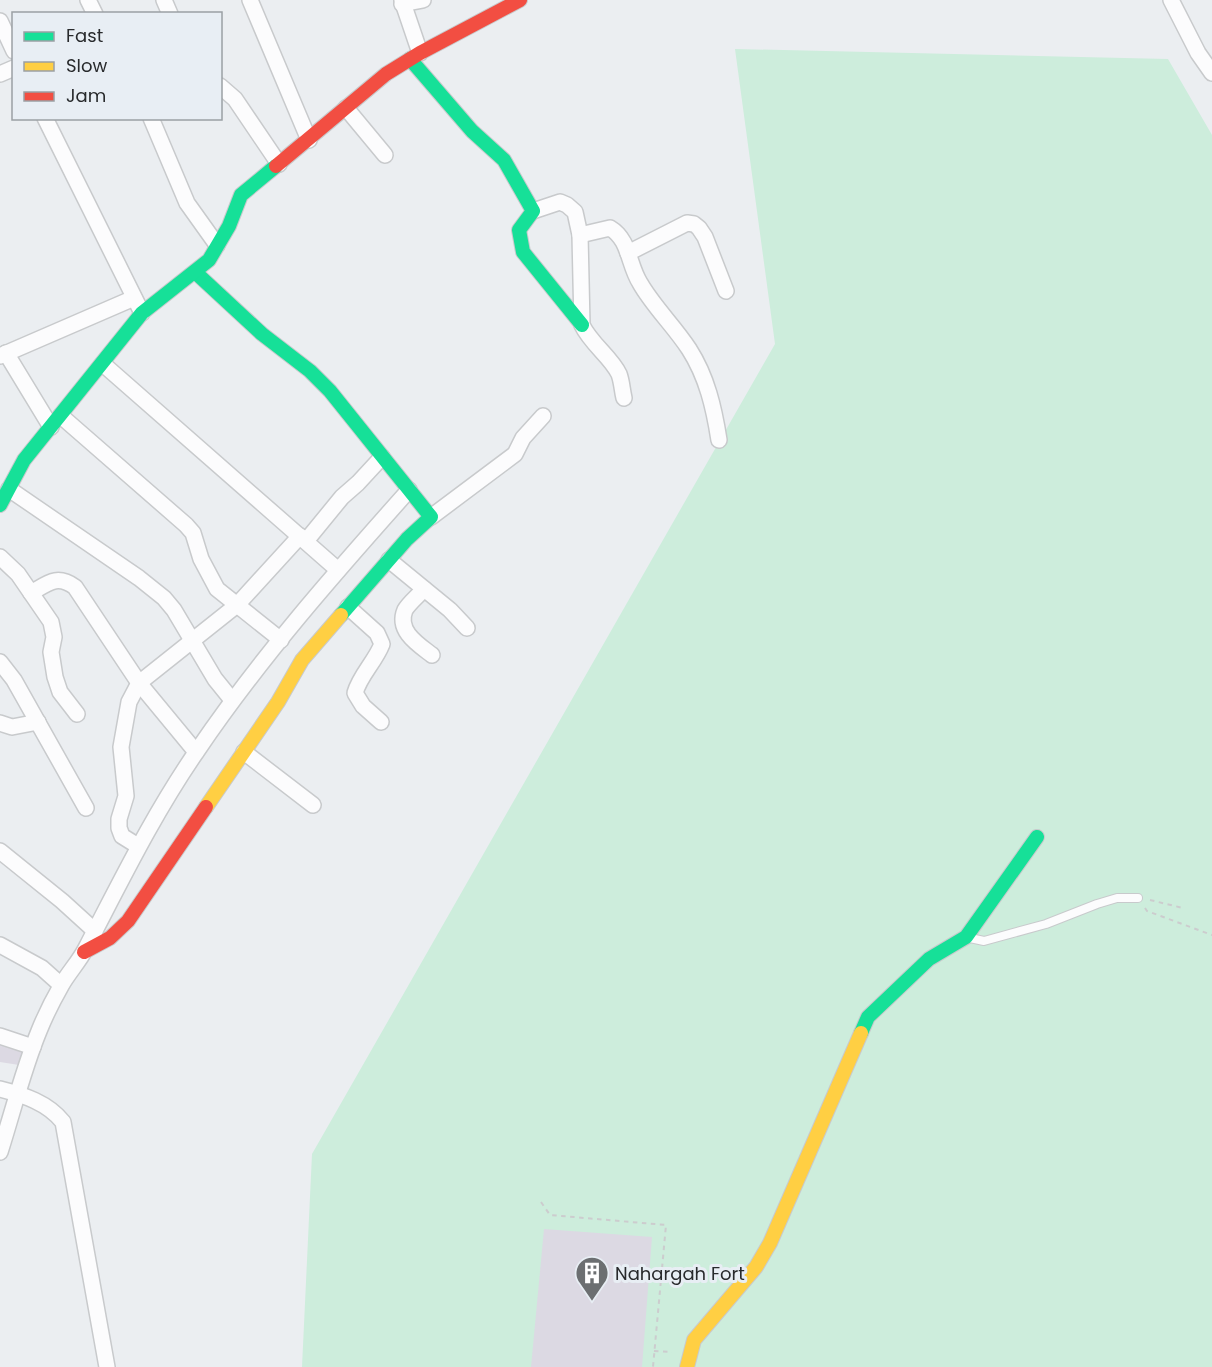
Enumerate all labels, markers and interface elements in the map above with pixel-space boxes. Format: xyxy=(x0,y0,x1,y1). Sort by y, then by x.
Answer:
legend xyxy=(12,12,222,120)
text: Fast xyxy=(66,23,103,48)
text: Slow xyxy=(66,53,108,78)
text: Jam xyxy=(66,83,106,108)
building icon: Nahargah Fort xyxy=(574,1255,610,1302)
place label: Nahargah Fort xyxy=(615,1261,745,1286)

